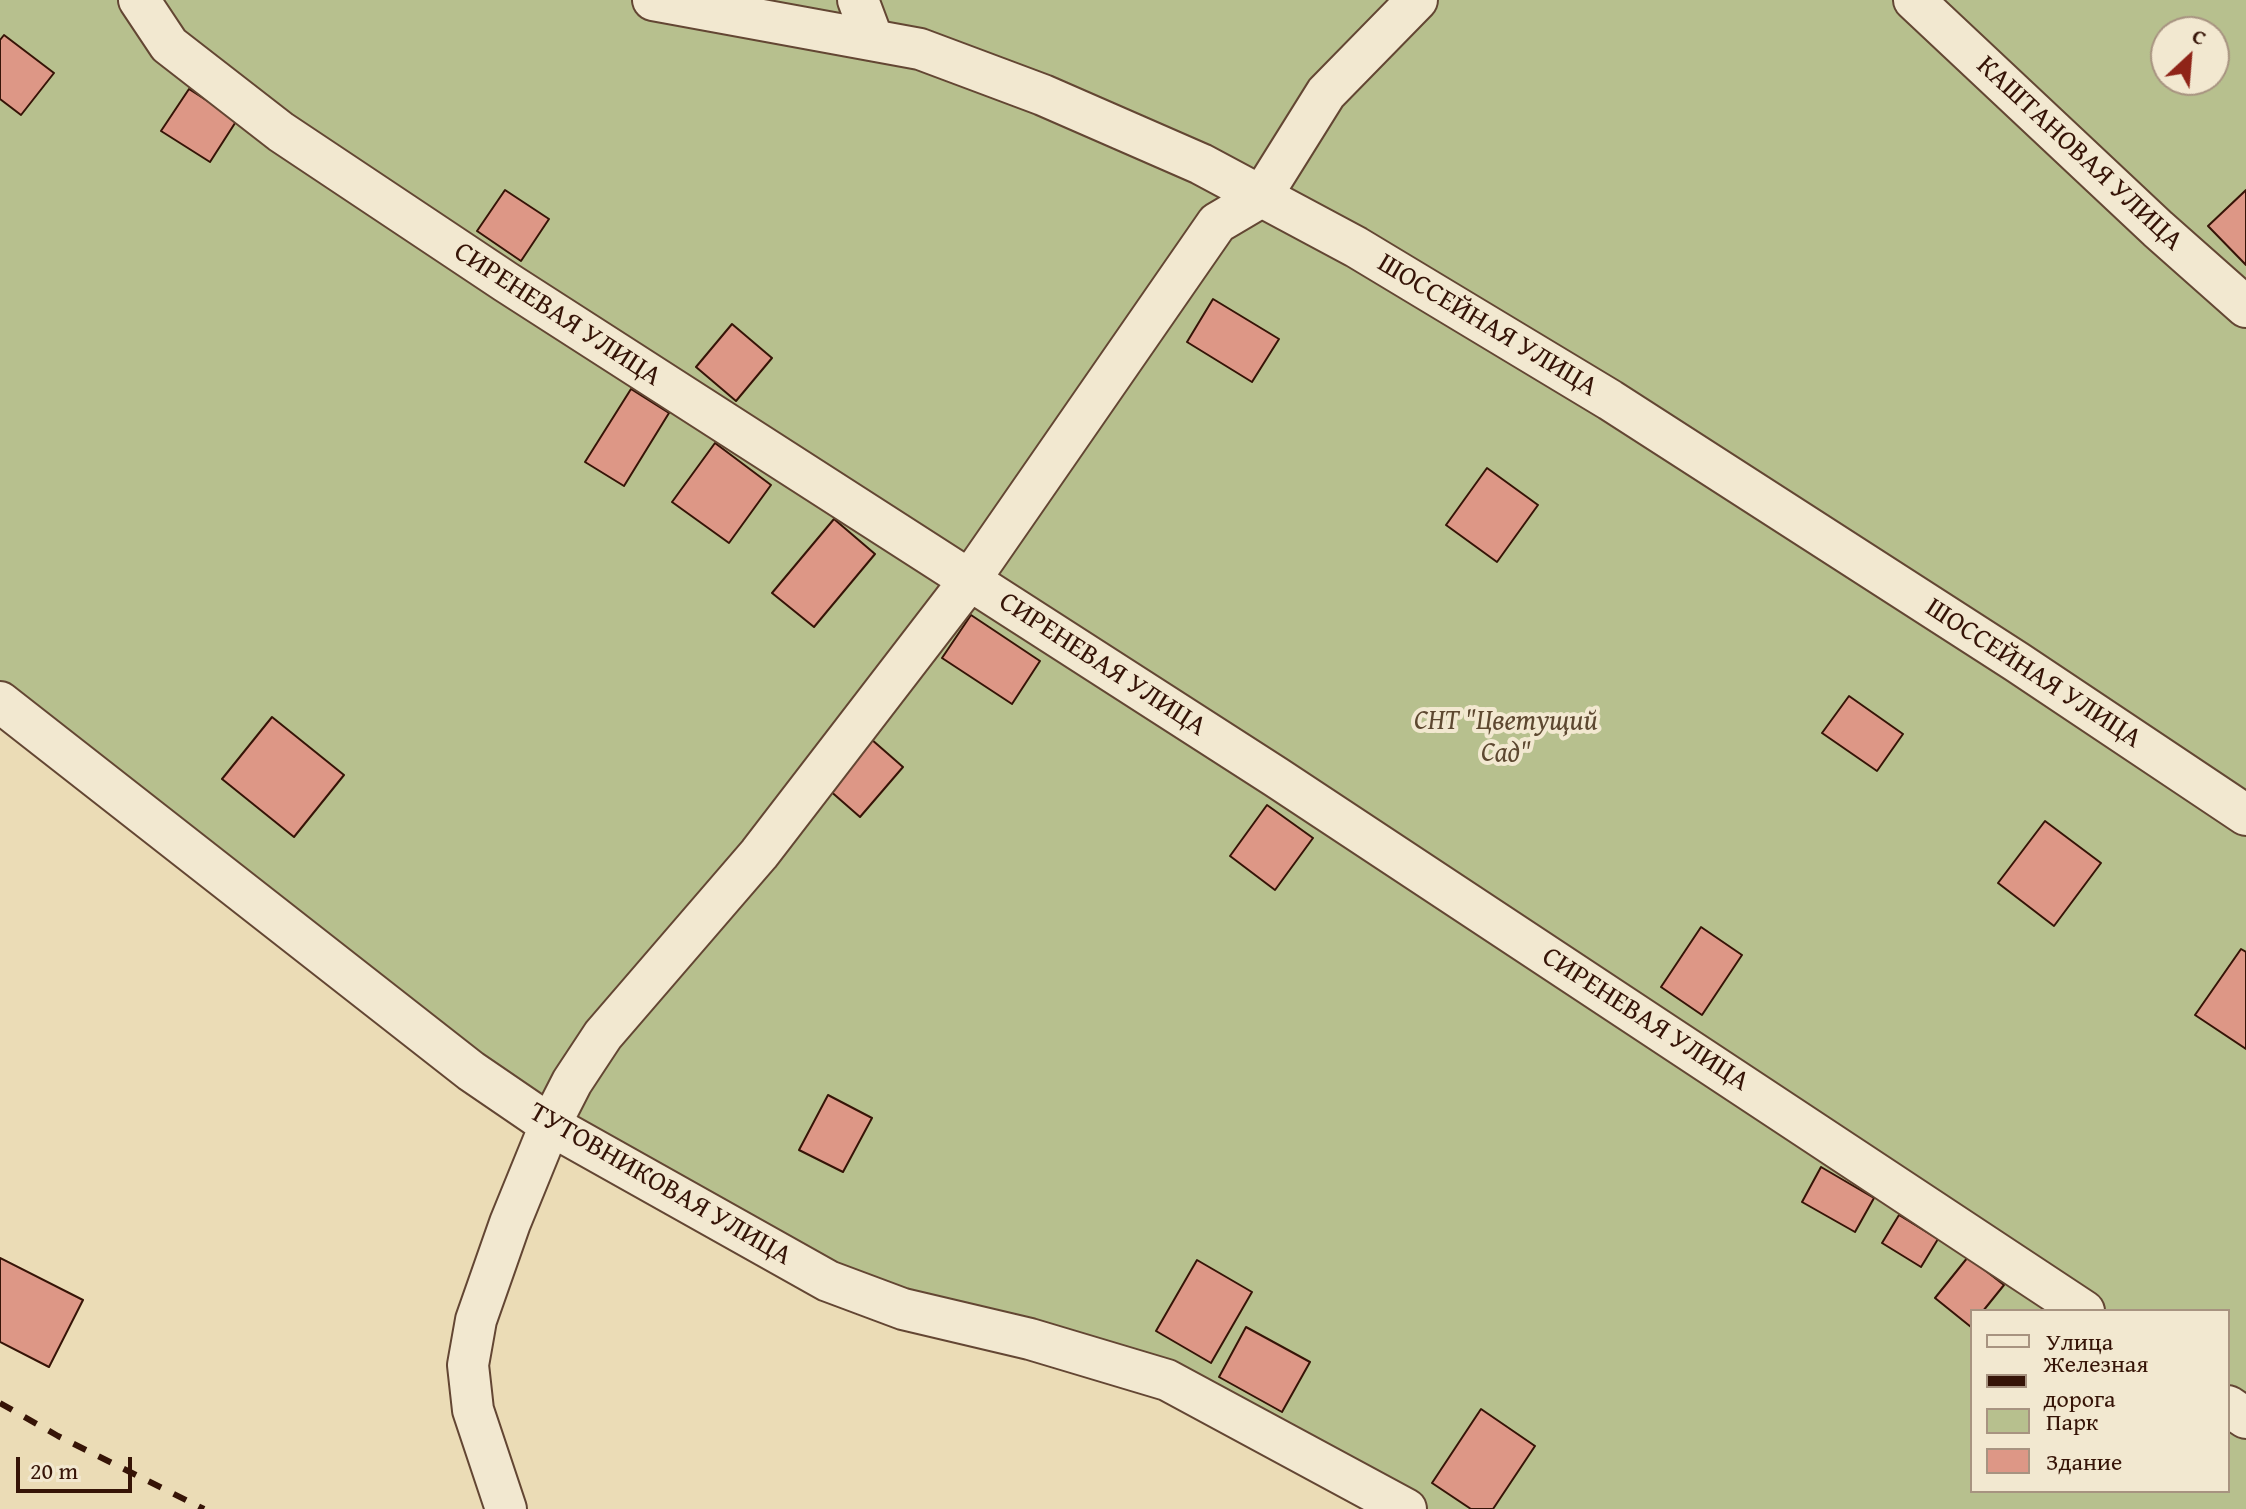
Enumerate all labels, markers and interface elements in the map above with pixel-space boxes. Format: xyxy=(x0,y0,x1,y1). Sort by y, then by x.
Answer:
north arrow xyxy=(2150,16,2230,96)
text: С xyxy=(2187,19,2212,53)
street label: КАШТАНОВАЯ УЛИЦА xyxy=(1969,50,2189,258)
street label: СИРЕНЕВАЯ УЛИЦА xyxy=(447,235,667,395)
street label: ШОССЕЙНАЯ УЛИЦА xyxy=(1371,247,1603,405)
street label: СИРЕНЕВАЯ УЛИЦА xyxy=(992,585,1212,745)
street label: ШОССЕЙНАЯ УЛИЦА xyxy=(1919,592,2147,756)
park label: СНТ "Цветущий Сад" xyxy=(1414,705,1598,771)
street label: СИРЕНЕВАЯ УЛИЦА xyxy=(1535,940,1755,1100)
street label: ТУТОВНИКОВАЯ УЛИЦА xyxy=(523,1096,797,1274)
legend xyxy=(1970,1309,2230,1493)
text: Улица xyxy=(2046,1324,2113,1359)
text: Железная дорога xyxy=(2043,1346,2148,1416)
text: Парк xyxy=(2046,1404,2098,1439)
scale bar xyxy=(20,1441,136,1491)
text: Здание xyxy=(2046,1444,2122,1479)
text: 20 m xyxy=(30,1453,78,1488)

